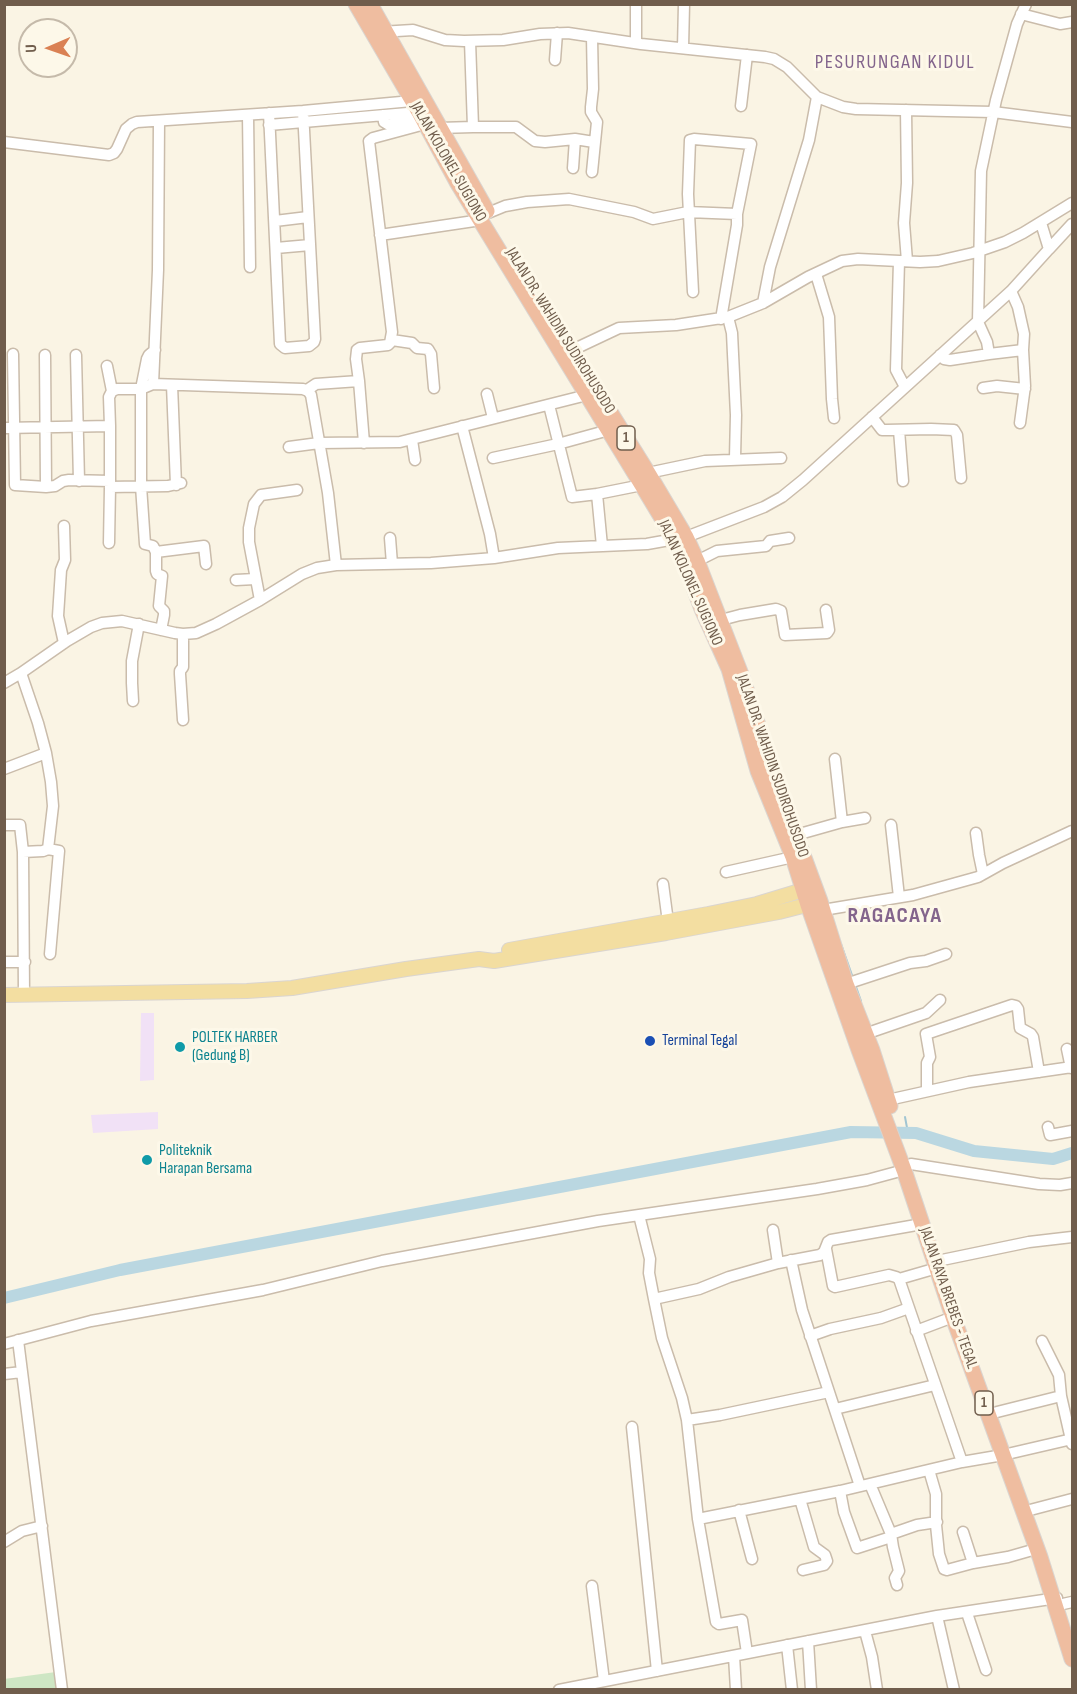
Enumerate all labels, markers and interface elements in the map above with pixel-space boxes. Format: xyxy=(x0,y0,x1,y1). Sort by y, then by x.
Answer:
north arrow xyxy=(18,18,78,78)
text: U xyxy=(22,44,41,53)
district label: PESURUNGAN KIDUL xyxy=(815,51,975,75)
street label: JALAN KOLONEL SUGIONO xyxy=(406,99,490,225)
street label: JALAN DR. WAHIDIN SUDIROHUSODO xyxy=(501,244,619,418)
road number: 1 xyxy=(617,426,635,450)
street label: JALAN KOLONEL SUGIONO xyxy=(654,517,726,649)
street label: JALAN DR. WAHIDIN SUDIROHUSODO xyxy=(732,672,812,860)
district label: RAGACAYA xyxy=(848,903,942,929)
place label: POLTEK HARBER (Gedung B) xyxy=(192,1028,278,1066)
place label: Terminal Tegal xyxy=(662,1031,737,1051)
marker: Terminal Tegal xyxy=(643,1034,657,1048)
marker: POLTEK HARBER (Gedung B) xyxy=(173,1040,187,1054)
place label: Politeknik Harapan Bersama xyxy=(159,1141,252,1179)
marker: Politeknik Harapan Bersama xyxy=(140,1153,154,1167)
street label: JALAN RAYA BREBES - TEGAL xyxy=(915,1224,981,1372)
road number: 1 xyxy=(975,1391,993,1415)

